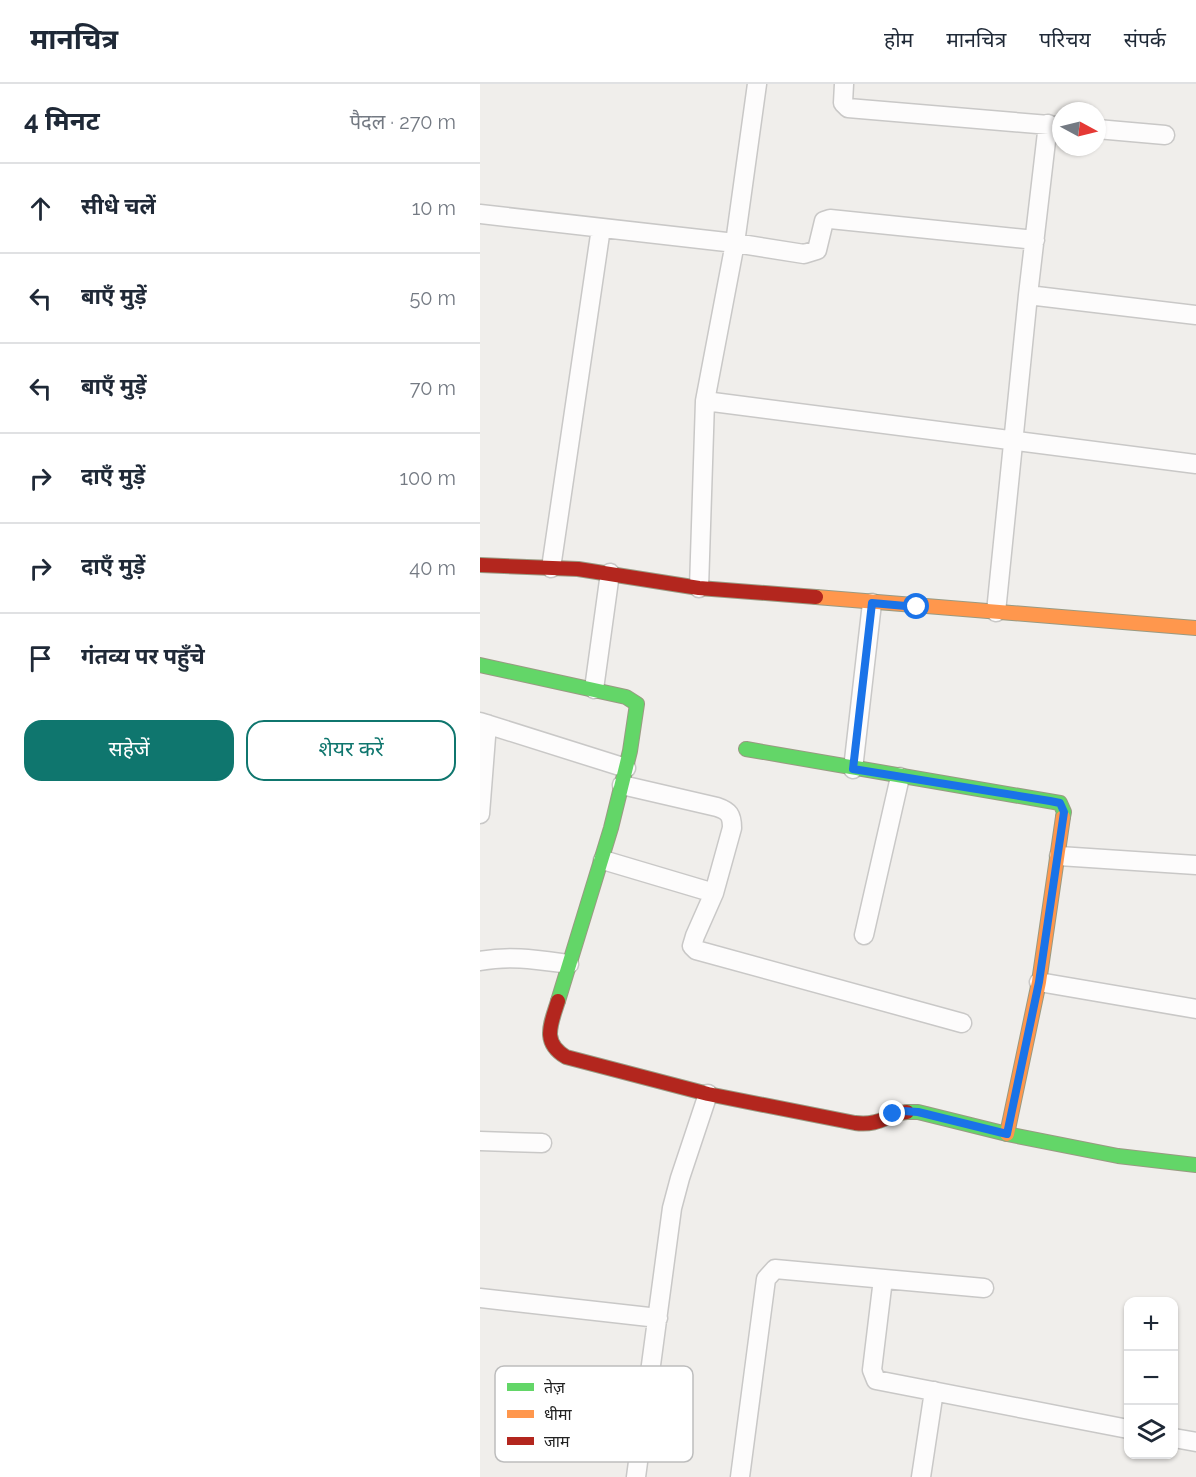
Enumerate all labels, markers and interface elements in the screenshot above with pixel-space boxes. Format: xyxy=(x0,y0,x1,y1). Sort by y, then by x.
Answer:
text: मानचित्र xyxy=(30,23,118,56)
text: होम xyxy=(884,27,913,52)
text: मानचित्र xyxy=(946,27,1006,52)
text: परिचय xyxy=(1039,27,1091,52)
text: संपर्क xyxy=(1124,27,1166,52)
north arrow xyxy=(1052,102,1106,156)
text: 4 मिनट xyxy=(24,106,100,136)
text: पैदल · 270 m xyxy=(350,110,456,134)
icon: ahead xyxy=(24,192,57,225)
text: सीधे चलें xyxy=(81,193,156,219)
text: 10 m xyxy=(412,196,456,220)
icon: left xyxy=(24,282,57,315)
text: बाएँ मुड़ें xyxy=(81,283,147,309)
text: 50 m xyxy=(409,286,456,310)
icon: left xyxy=(24,372,57,405)
text: बाएँ मुड़ें xyxy=(81,373,147,399)
text: 70 m xyxy=(410,376,456,400)
icon: right xyxy=(24,462,57,495)
text: दाएँ मुड़ें xyxy=(81,463,145,489)
text: 100 m xyxy=(399,466,456,490)
icon: right xyxy=(24,552,57,585)
text: दाएँ मुड़ें xyxy=(81,553,145,579)
text: 40 m xyxy=(409,556,456,580)
route start xyxy=(903,593,929,619)
icon: arrive xyxy=(24,642,57,675)
text: गंतव्य पर पहुँचे xyxy=(81,643,205,669)
button: सहेजें xyxy=(24,720,234,781)
button: शेयर करें xyxy=(246,720,456,781)
route end xyxy=(879,1100,905,1126)
map controls xyxy=(1124,1297,1178,1459)
button: + xyxy=(1124,1297,1178,1351)
button: − xyxy=(1124,1351,1178,1405)
legend xyxy=(495,1366,693,1462)
text: तेज़ xyxy=(544,1378,566,1397)
text: धीमा xyxy=(544,1405,573,1424)
button: layers xyxy=(1124,1405,1178,1459)
text: जाम xyxy=(544,1432,570,1451)

